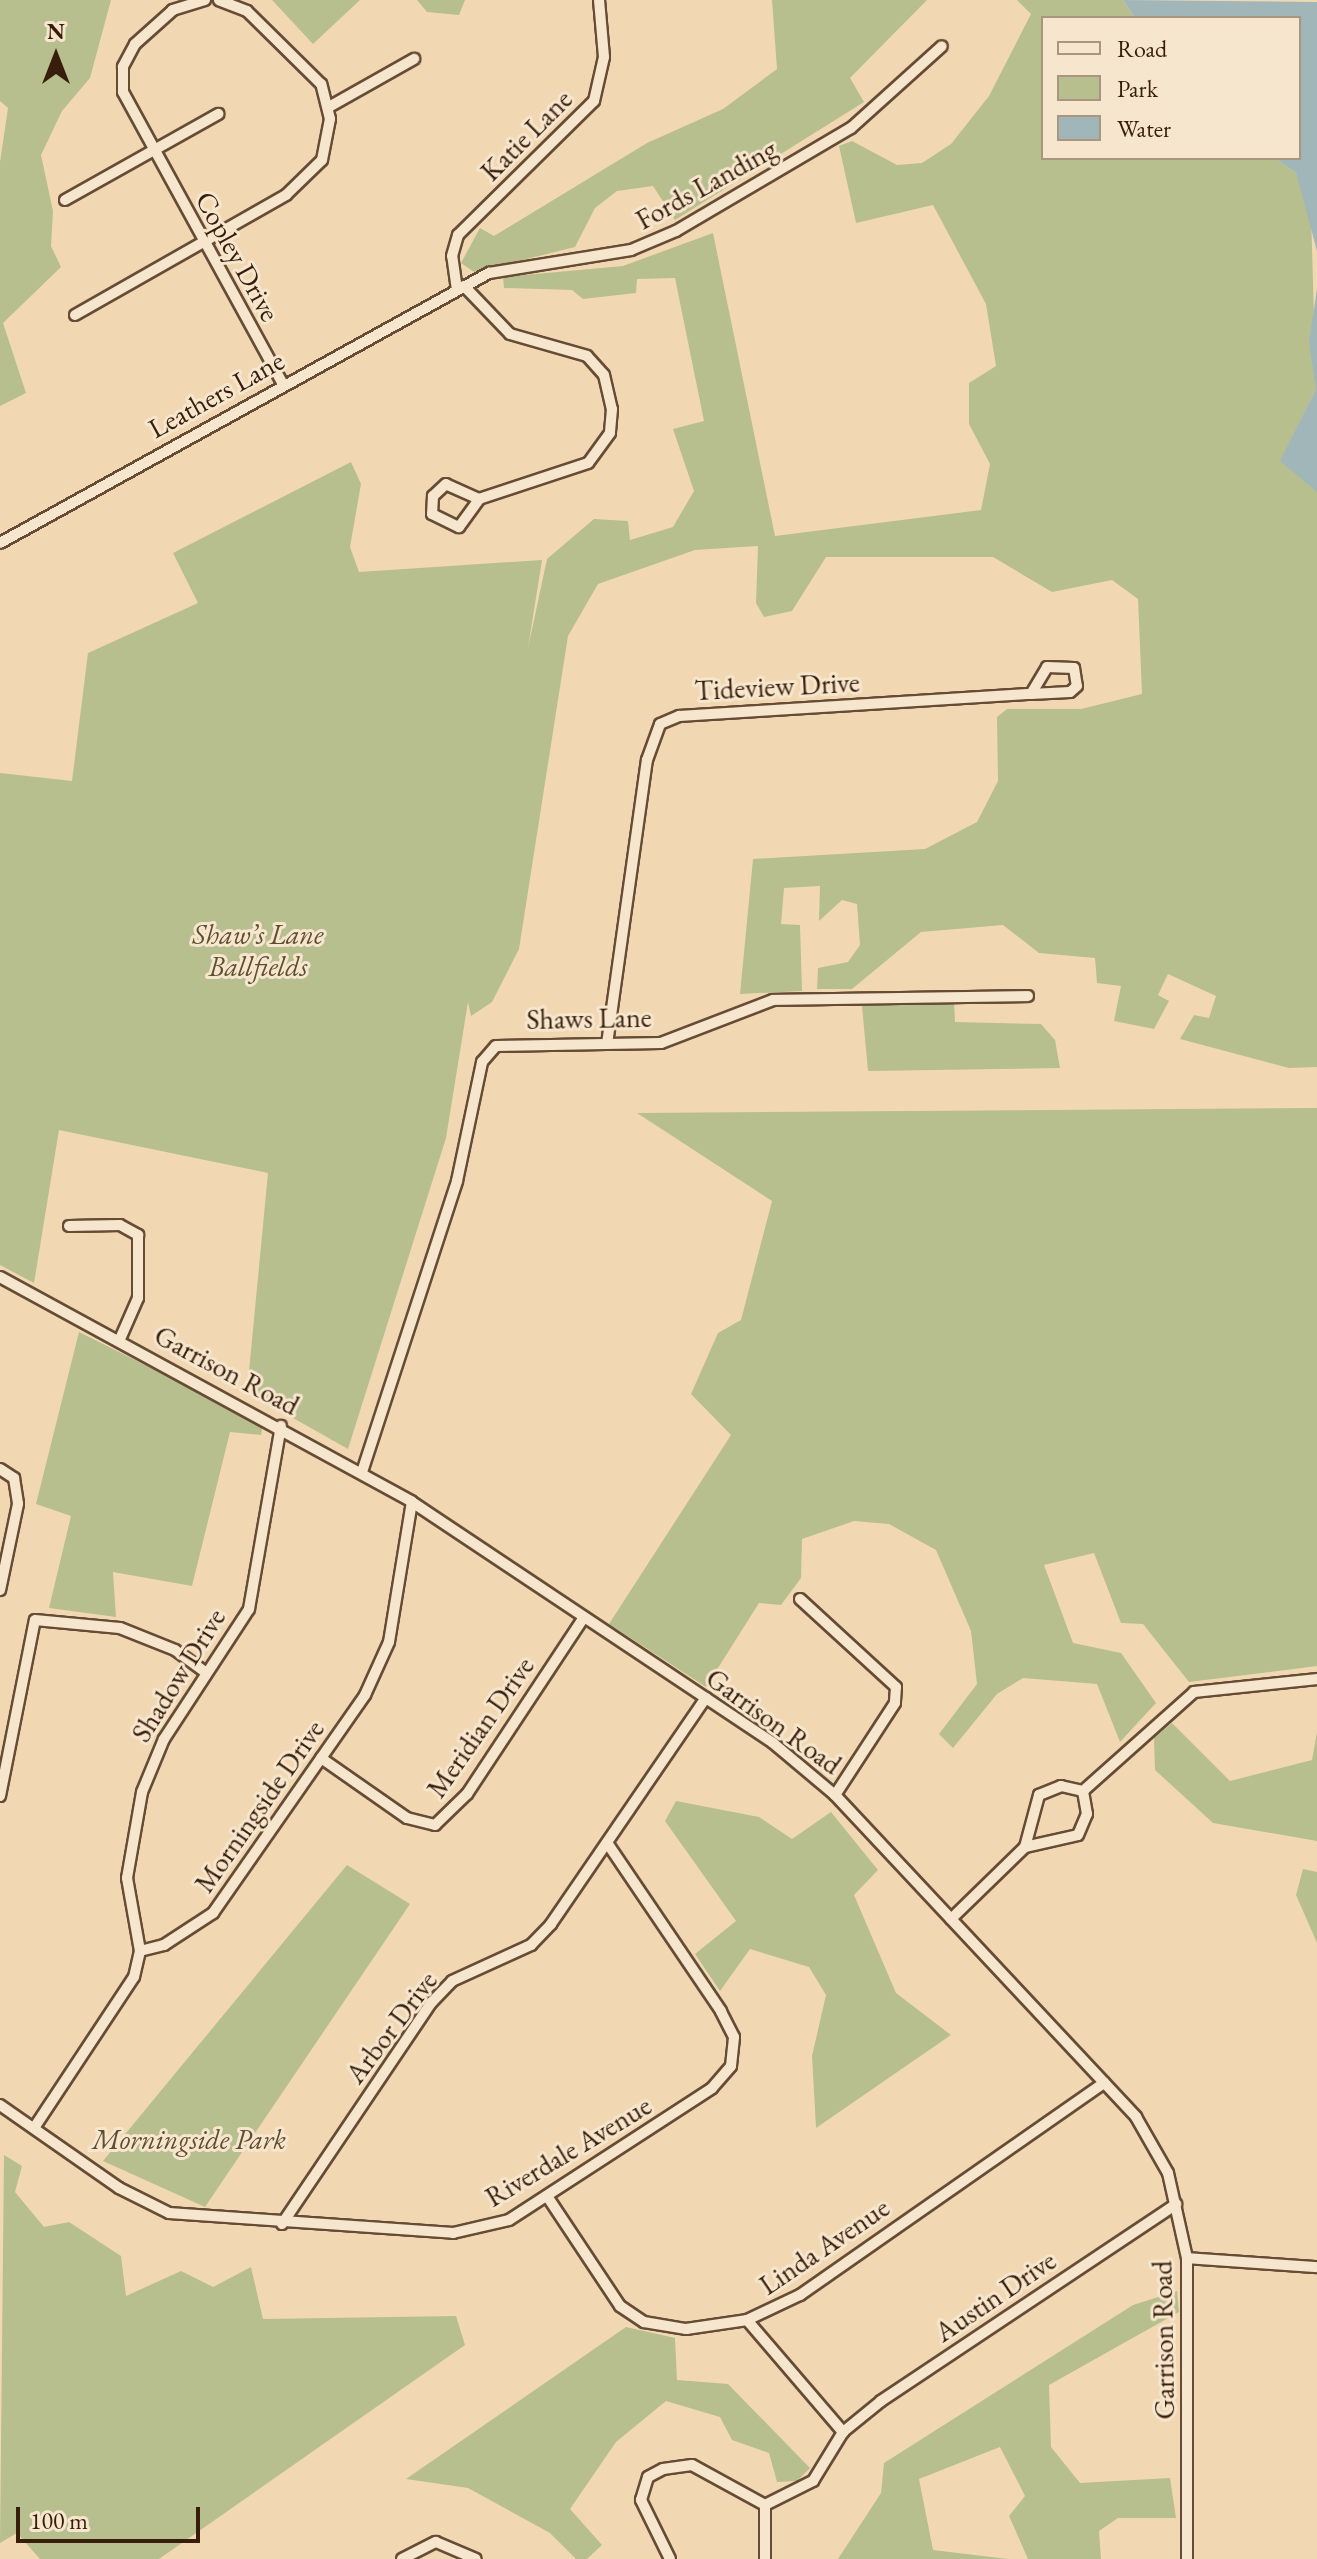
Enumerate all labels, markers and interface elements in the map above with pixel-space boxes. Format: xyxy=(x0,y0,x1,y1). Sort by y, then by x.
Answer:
north arrow xyxy=(16,16,96,96)
legend xyxy=(1041,16,1301,160)
text: N xyxy=(47,17,65,46)
text: Road xyxy=(1117,33,1167,64)
text: Park xyxy=(1117,73,1158,104)
street label: Katie Lane xyxy=(473,82,579,188)
text: Water xyxy=(1117,113,1171,144)
street label: Fords Landing xyxy=(630,132,782,236)
street label: Copley Drive xyxy=(189,185,287,327)
street label: Leathers Lane xyxy=(142,343,290,445)
street label: Tideview Drive xyxy=(694,665,860,707)
park label: Shaw’s Lane Ballfields xyxy=(192,917,324,983)
street label: Shaws Lane xyxy=(526,1000,652,1036)
street label: Garrison Road xyxy=(149,1318,305,1422)
street label: Shadow Drive xyxy=(124,1602,232,1748)
street label: Meridian Drive xyxy=(419,1650,541,1804)
street label: Garrison Road xyxy=(700,1661,848,1781)
street label: Morningside Drive xyxy=(187,1713,331,1899)
street label: Arbor Drive xyxy=(338,1964,444,2090)
street label: Riverdale Avenue xyxy=(479,2088,657,2214)
park label: Morningside Park xyxy=(92,2122,286,2156)
street label: Linda Avenue xyxy=(753,2190,895,2302)
street label: Austin Drive xyxy=(928,2243,1062,2349)
street label: Garrison Road xyxy=(1145,2260,1181,2420)
scale bar xyxy=(20,2491,204,2541)
text: 100 m xyxy=(30,2505,88,2536)

